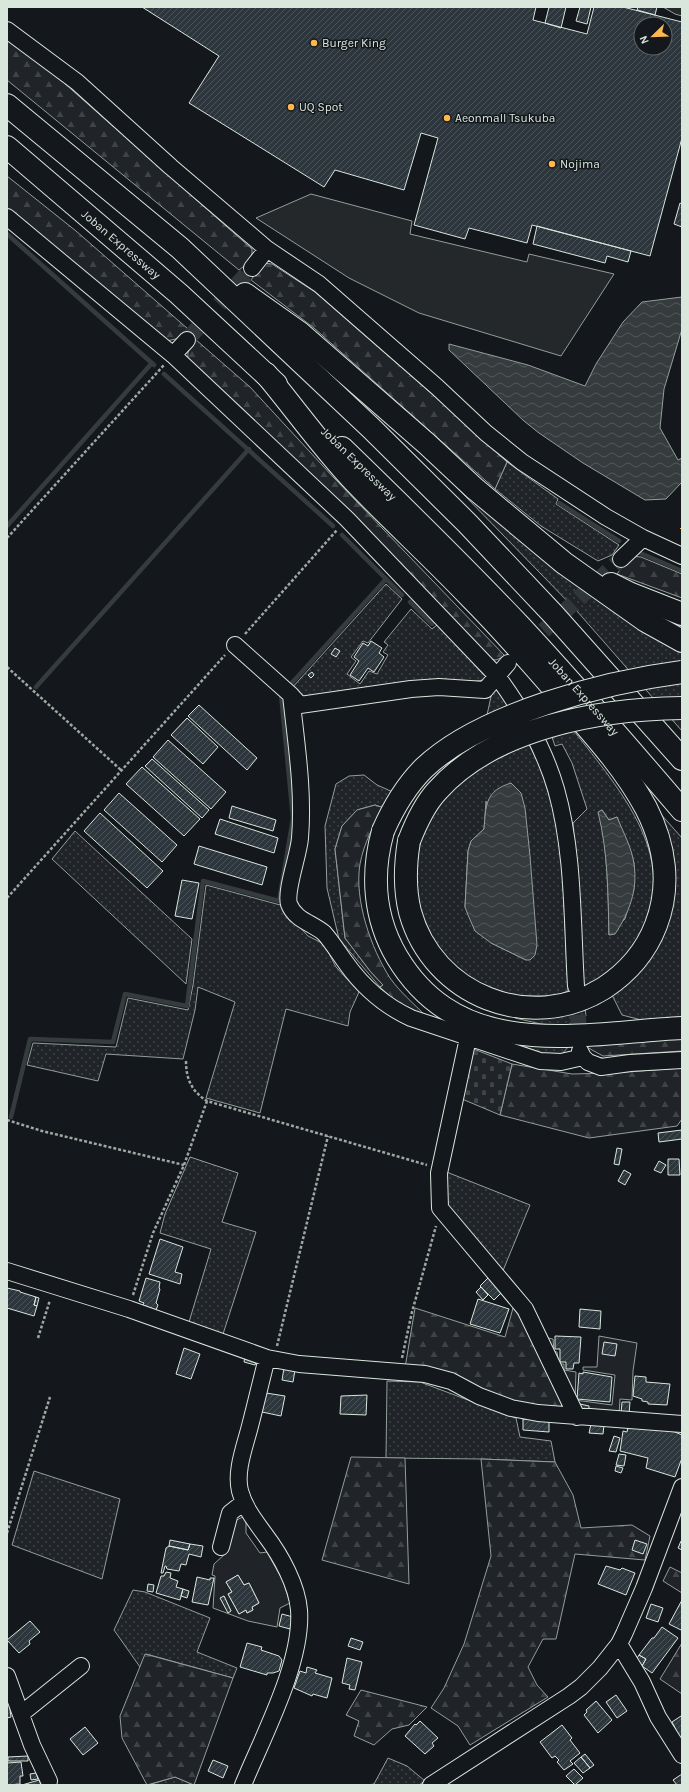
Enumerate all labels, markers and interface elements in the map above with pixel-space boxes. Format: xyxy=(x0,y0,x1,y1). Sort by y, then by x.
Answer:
north arrow xyxy=(633,16,673,56)
text: N xyxy=(637,34,652,46)
place label: Burger King xyxy=(322,36,386,50)
marker: Burger King xyxy=(309,38,319,48)
place label: UQ Spot xyxy=(299,100,343,114)
marker: UQ Spot xyxy=(286,102,296,112)
place label: Aeonmall Tsukuba xyxy=(455,111,555,125)
marker: Aeonmall Tsukuba xyxy=(442,113,452,123)
place label: Nojima xyxy=(560,157,600,171)
marker: Nojima xyxy=(547,159,557,169)
street label: Joban Expressway xyxy=(79,207,164,282)
street label: Joban Expressway xyxy=(318,425,400,504)
street label: Joban Expressway xyxy=(546,655,622,739)

